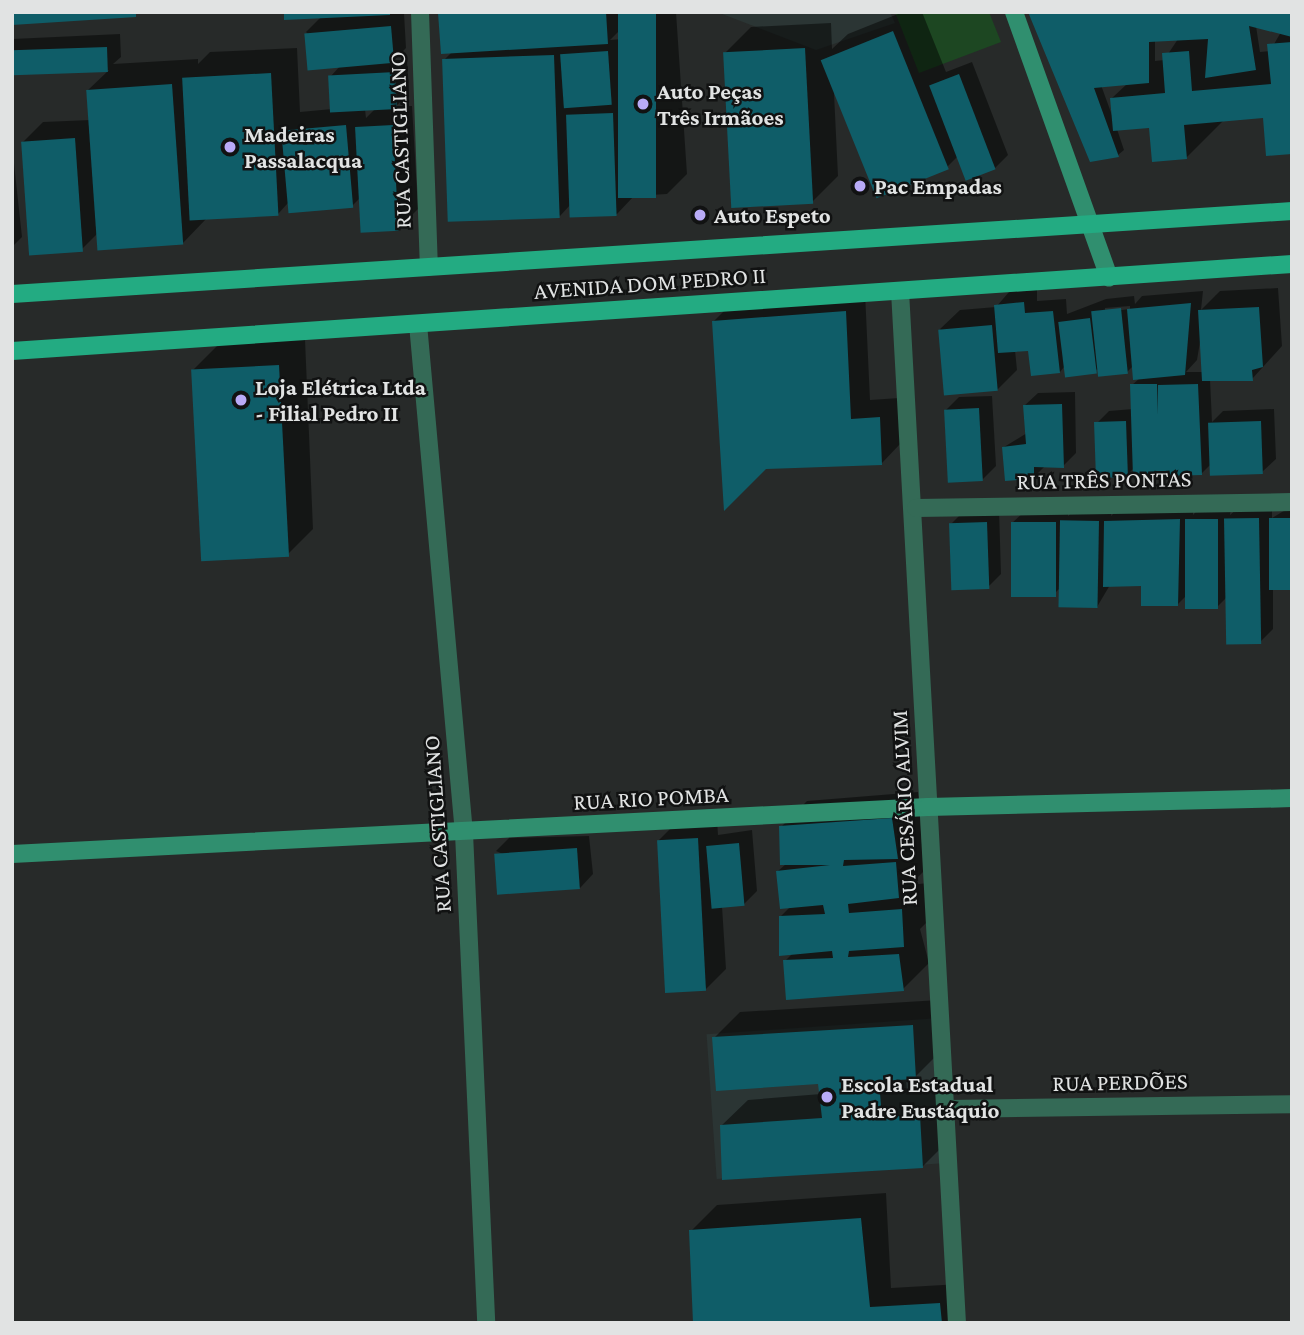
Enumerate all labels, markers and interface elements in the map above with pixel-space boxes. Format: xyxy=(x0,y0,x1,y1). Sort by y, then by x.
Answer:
street label: RUA CASTIGLIANO xyxy=(383,51,417,229)
place label: Auto Peças Três Irmãoes xyxy=(657,77,784,131)
marker: Auto Peças Três Irmãoes xyxy=(635,96,651,112)
place label: Madeiras Passalacqua xyxy=(244,120,362,174)
marker: Madeiras Passalacqua xyxy=(222,139,238,155)
place label: Pac Empadas xyxy=(874,172,1002,200)
marker: Pac Empadas xyxy=(852,178,868,194)
place label: Auto Espeto xyxy=(714,201,831,229)
marker: Auto Espeto xyxy=(692,207,708,223)
street label: AVENIDA DOM PEDRO II xyxy=(533,261,767,305)
place label: Loja Elétrica Ltda - Filial Pedro II xyxy=(255,373,426,427)
marker: Loja Elétrica Ltda - Filial Pedro II xyxy=(233,392,249,408)
street label: RUA TRÊS PONTAS xyxy=(1016,465,1192,495)
street label: RUA CESÁRIO ALVIM xyxy=(885,709,923,907)
street label: RUA CASTIGLIANO xyxy=(417,735,457,913)
street label: RUA RIO POMBA xyxy=(573,780,729,816)
street label: RUA PERDÕES xyxy=(1052,1067,1188,1097)
place label: Escola Estadual Padre Eustáquio xyxy=(841,1070,1000,1124)
marker: Escola Estadual Padre Eustáquio xyxy=(819,1089,835,1105)

